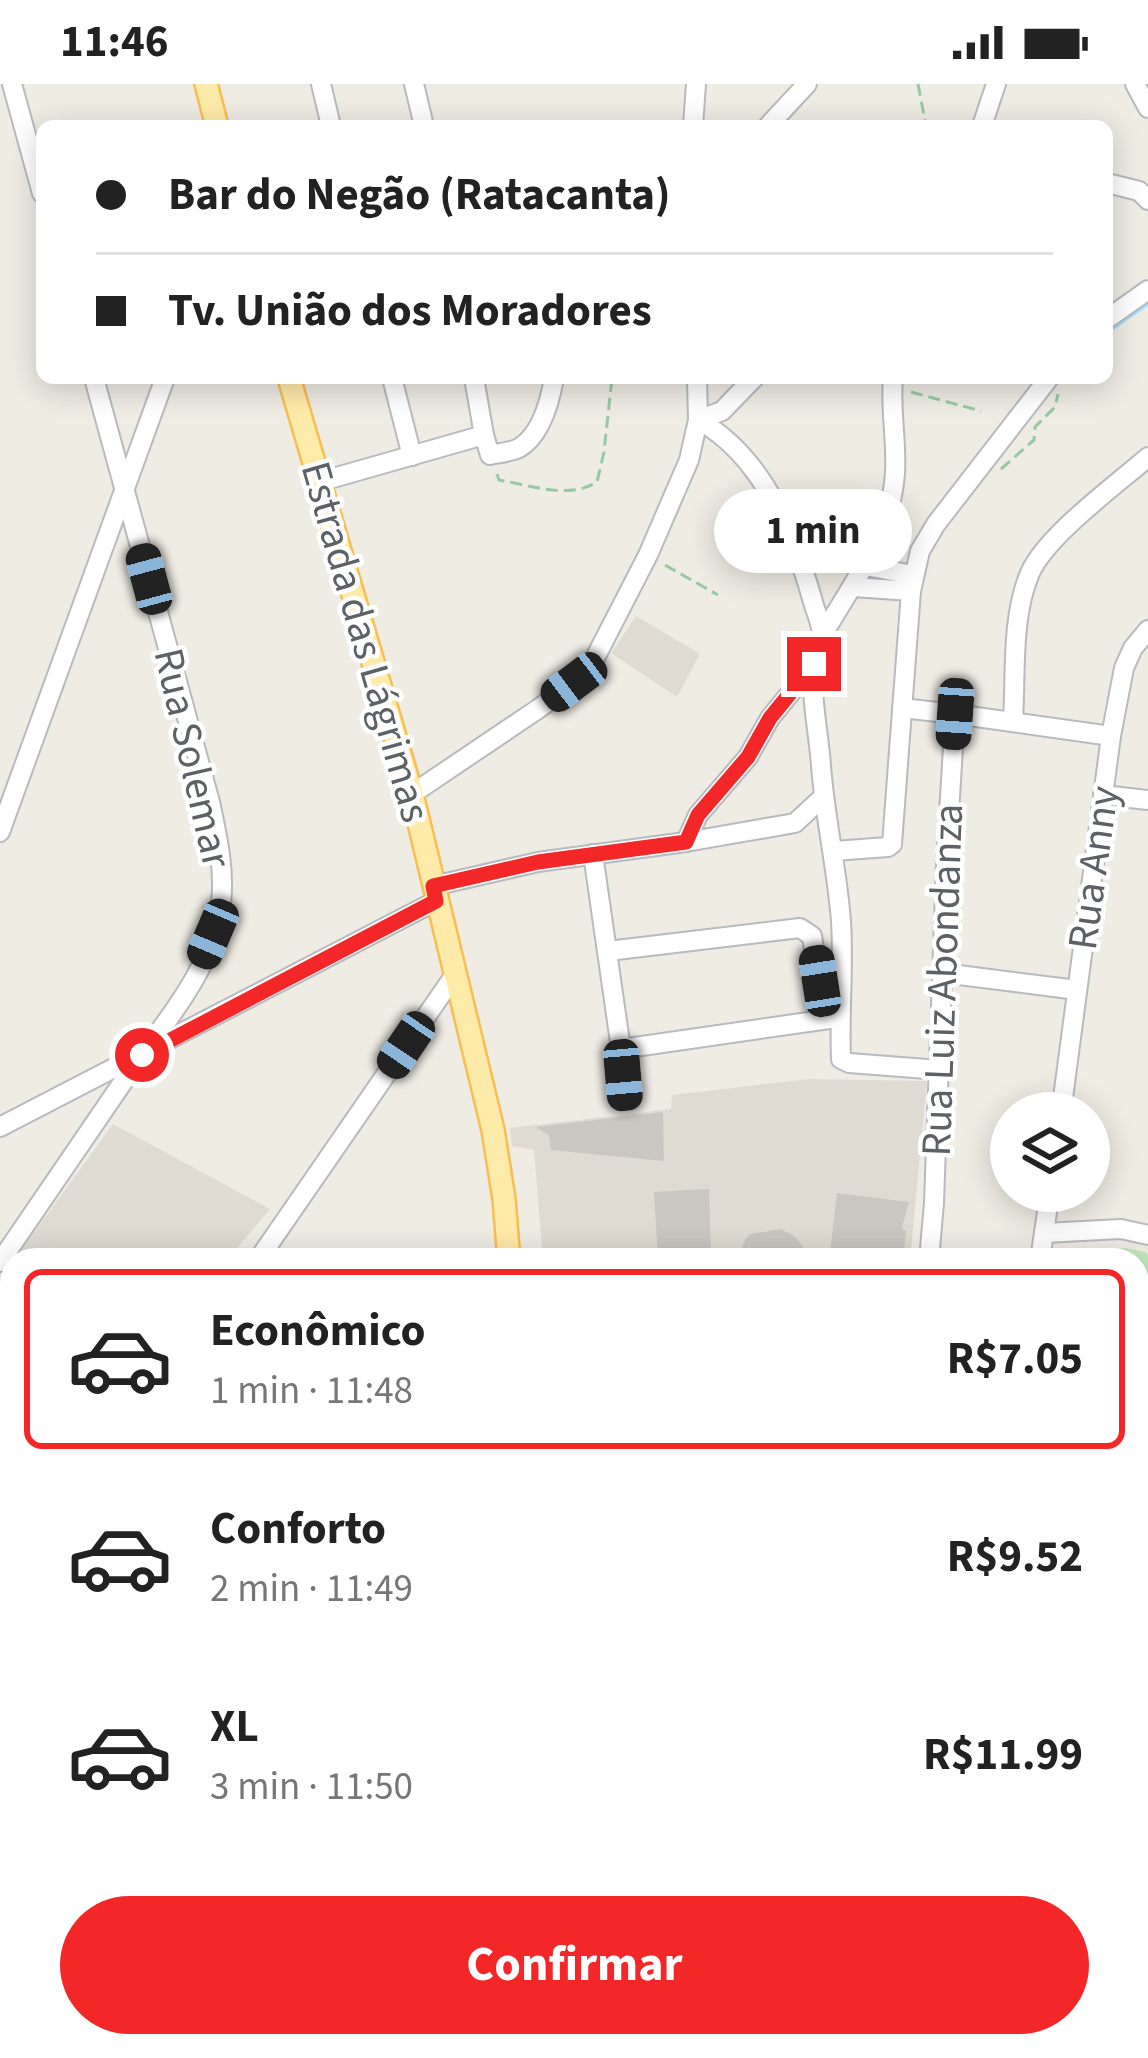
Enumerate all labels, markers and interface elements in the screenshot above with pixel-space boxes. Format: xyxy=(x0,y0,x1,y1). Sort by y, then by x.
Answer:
text: 11:46 xyxy=(60,10,169,74)
text: Bar do Negão (Ratacanta) xyxy=(168,163,670,227)
text: Tv. União dos Moradores xyxy=(168,279,652,343)
street label: Estrada das Lágrimas xyxy=(285,455,445,829)
callout: 1 min xyxy=(715,490,913,574)
text: 1 min xyxy=(766,503,860,559)
car xyxy=(122,540,176,618)
route end xyxy=(787,637,841,691)
street label: Rua Solemar xyxy=(138,642,246,874)
car xyxy=(534,646,614,718)
car xyxy=(935,677,975,751)
street label: Rua Anny xyxy=(1053,782,1135,954)
street label: Rua Luiz Abondanza xyxy=(907,803,979,1157)
car xyxy=(182,894,244,974)
car xyxy=(797,943,843,1019)
car xyxy=(371,1005,441,1085)
route start xyxy=(115,1028,169,1082)
car xyxy=(602,1038,644,1112)
map controls xyxy=(990,1092,1110,1212)
button: layers xyxy=(990,1092,1110,1212)
text: Econômico xyxy=(210,1299,426,1363)
icon: car xyxy=(66,1305,174,1413)
text: R$7.05 xyxy=(947,1327,1083,1391)
text: 1 min · 11:48 xyxy=(210,1363,413,1419)
text: Conforto xyxy=(210,1497,386,1561)
icon: car xyxy=(66,1503,174,1611)
text: R$9.52 xyxy=(947,1525,1083,1589)
text: 2 min · 11:49 xyxy=(210,1561,413,1617)
text: XL xyxy=(210,1695,259,1759)
icon: car xyxy=(66,1701,174,1809)
text: R$11.99 xyxy=(923,1723,1083,1787)
text: 3 min · 11:50 xyxy=(210,1759,413,1815)
button: Confirmar xyxy=(60,1896,1089,2034)

